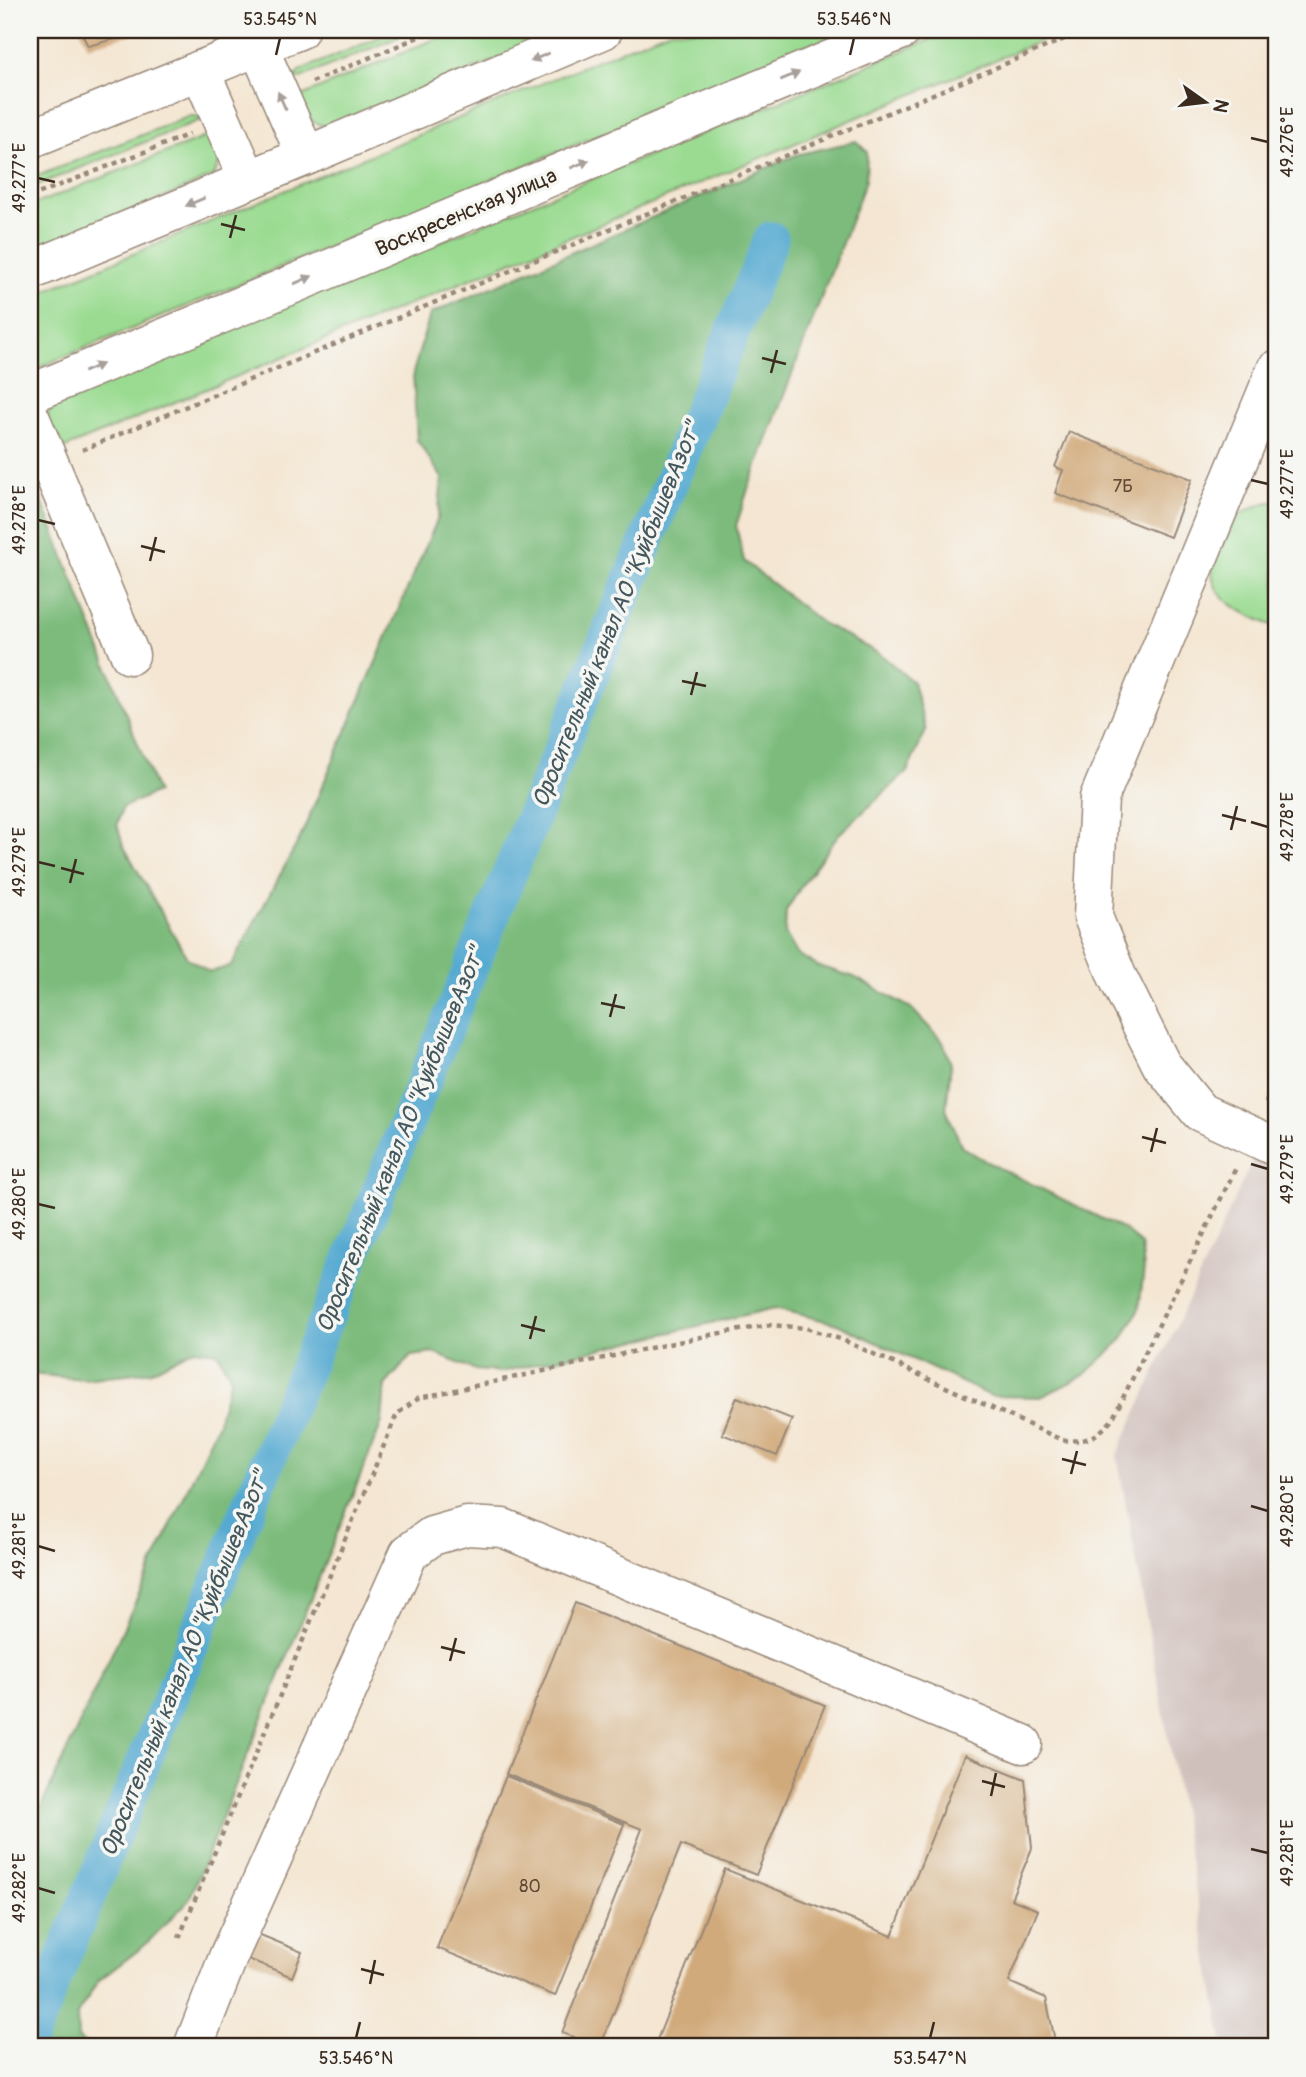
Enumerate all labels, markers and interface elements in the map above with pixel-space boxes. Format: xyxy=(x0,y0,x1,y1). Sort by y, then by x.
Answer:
text: 53.545°N xyxy=(243,8,317,31)
text: 53.546°N xyxy=(817,8,891,31)
one-way arrow xyxy=(529,51,550,62)
north arrow xyxy=(1170,66,1240,136)
one-way arrow xyxy=(780,71,801,82)
one-way arrow xyxy=(276,91,287,112)
text: N xyxy=(1207,97,1234,115)
text: 49.276°E xyxy=(1276,107,1299,177)
text: 49.277°E xyxy=(8,143,31,213)
one-way arrow xyxy=(570,158,591,169)
street label: Воскресенская улица xyxy=(371,162,561,263)
one-way arrow xyxy=(185,196,205,208)
one-way arrow xyxy=(292,275,313,286)
one-way arrow xyxy=(82,362,103,373)
water label: Оросительный канал АО "КуйбышевАзот" xyxy=(526,415,708,811)
text: 49.277°E xyxy=(1276,449,1299,519)
house number: 7Б xyxy=(1113,475,1133,498)
text: 49.278°E xyxy=(8,485,31,555)
text: 49.278°E xyxy=(1276,792,1299,862)
text: 49.279°E xyxy=(8,827,31,897)
water label: Оросительный канал АО "КуйбышевАзот" xyxy=(310,940,492,1336)
text: 49.279°E xyxy=(1276,1134,1299,1204)
text: 49.280°E xyxy=(8,1168,31,1240)
water label: Оросительный канал АО "КуйбышевАзот" xyxy=(94,1464,276,1860)
text: 49.280°E xyxy=(1276,1475,1299,1547)
text: 49.281°E xyxy=(8,1512,31,1580)
text: 49.281°E xyxy=(1276,1819,1299,1887)
text: 49.282°E xyxy=(8,1853,31,1923)
house number: 80 xyxy=(519,1875,541,1898)
text: 53.546°N xyxy=(319,2047,393,2070)
text: 53.547°N xyxy=(893,2047,967,2070)

